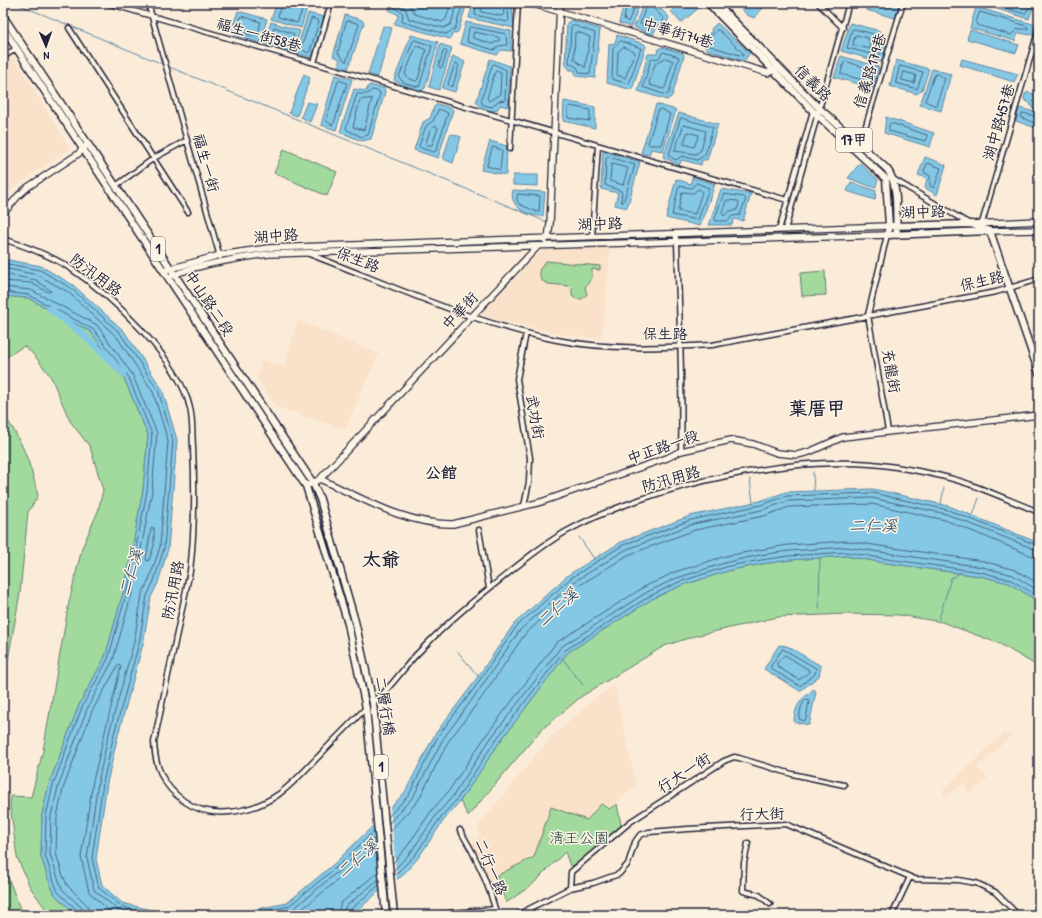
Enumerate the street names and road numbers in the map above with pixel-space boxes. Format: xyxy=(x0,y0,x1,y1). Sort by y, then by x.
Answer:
street label: 福生一街58巷 xyxy=(214,12,304,57)
street label: 中華街74巷 xyxy=(640,12,716,53)
street label: 信義路179巷 xyxy=(848,30,891,111)
street label: 信義路 xyxy=(790,59,837,106)
street label: 湖中路457巷 xyxy=(977,81,1020,163)
road number: 17甲 xyxy=(836,128,872,152)
street label: 福生一街 xyxy=(188,131,225,195)
street label: 湖中路 xyxy=(900,200,946,223)
street label: 湖中路 xyxy=(577,212,623,235)
street label: 湖中路 xyxy=(253,223,299,248)
road number: 1 xyxy=(151,237,165,261)
street label: 保生路 xyxy=(333,242,383,277)
street label: 防汛用路 xyxy=(66,248,127,301)
street label: 保生路 xyxy=(958,265,1006,296)
street label: 中山路二段 xyxy=(180,266,239,340)
street label: 中華街 xyxy=(437,287,483,334)
street label: 保生路 xyxy=(642,323,688,344)
street label: 充龍街 xyxy=(877,347,906,395)
street label: 武功街 xyxy=(521,393,550,441)
street label: 中正路一段 xyxy=(624,424,702,469)
street label: 防汛用路 xyxy=(639,460,703,497)
street label: 防汛用路 xyxy=(156,558,189,621)
street label: 二層行橋 xyxy=(370,675,401,737)
street label: 行大一街 xyxy=(653,747,715,798)
road number: 1 xyxy=(374,755,388,779)
street label: 行大街 xyxy=(739,803,785,824)
street label: 二行一路 xyxy=(470,835,513,899)

